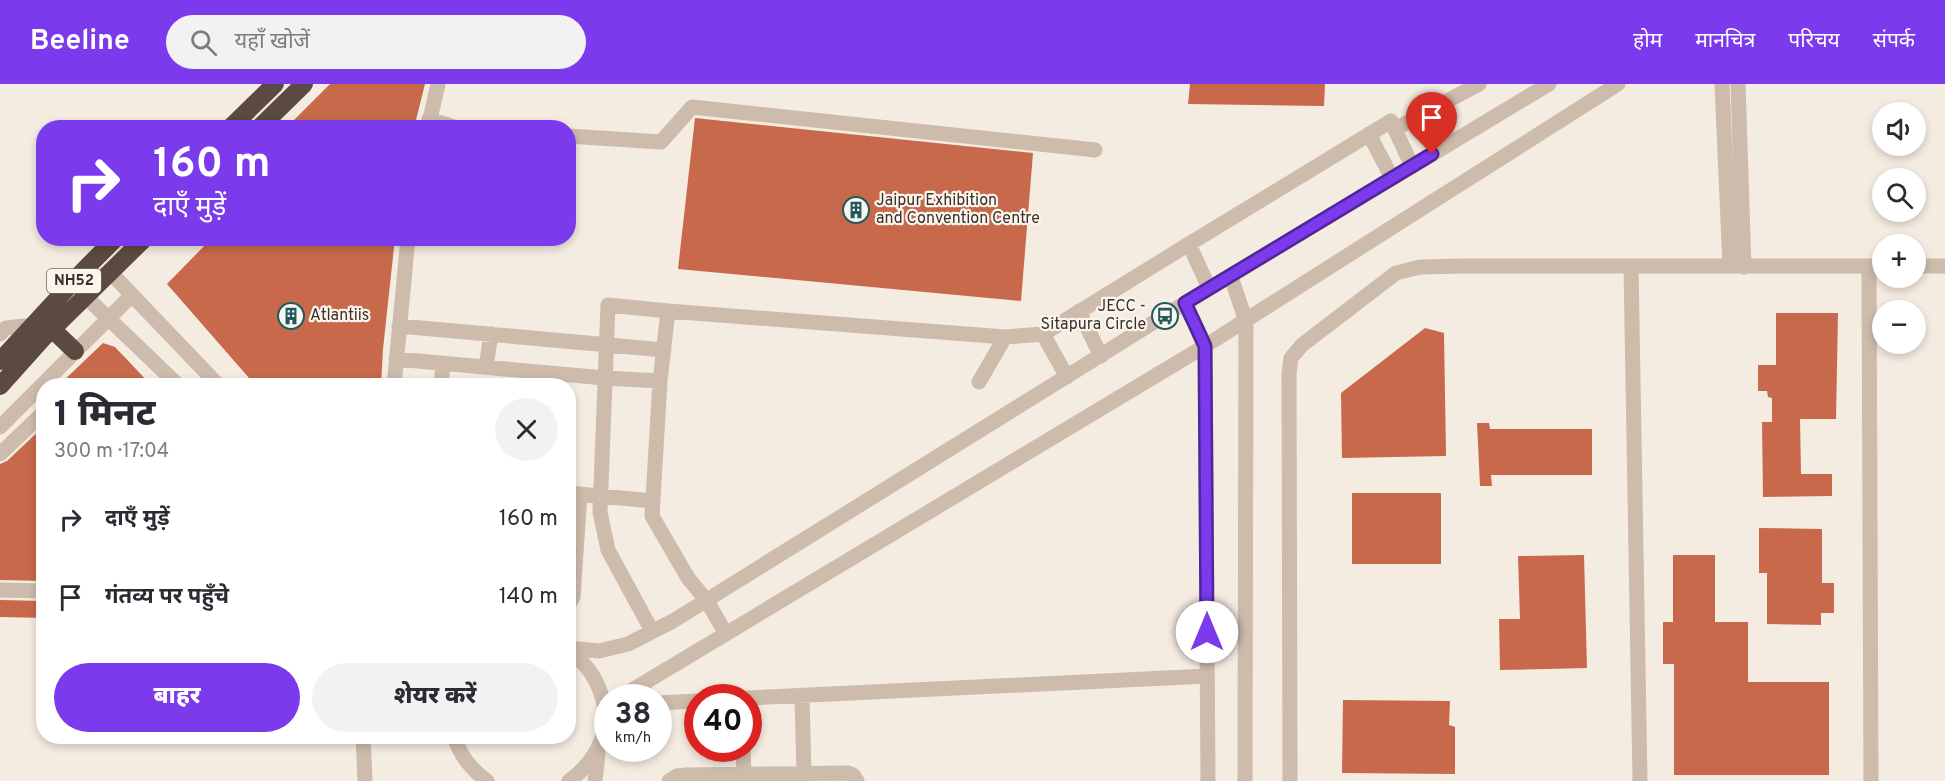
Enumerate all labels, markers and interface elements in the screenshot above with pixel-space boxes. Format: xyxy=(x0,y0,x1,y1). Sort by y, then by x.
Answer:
search box xyxy=(166,15,586,69)
text: Beeline xyxy=(30,24,130,60)
icon: search xyxy=(187,26,220,59)
text: होम xyxy=(1633,28,1662,55)
text: मानचित्र xyxy=(1695,28,1755,55)
text: परिचय xyxy=(1788,28,1840,55)
text: संपर्क xyxy=(1873,28,1915,55)
text: यहाँ खोजें xyxy=(235,29,310,56)
pin xyxy=(1406,92,1457,154)
icon: arrive xyxy=(1415,101,1448,134)
map controls xyxy=(1872,102,1926,354)
button: sound xyxy=(1872,102,1926,156)
text: 160 m xyxy=(153,139,271,192)
icon: right xyxy=(54,144,132,222)
button: search xyxy=(1872,168,1926,222)
text: दाएँ मुड़ें xyxy=(153,191,226,225)
place label: Jaipur Exhibition and Convention Centre xyxy=(876,191,1040,229)
building icon: Jaipur Exhibition and Convention Centre xyxy=(841,195,871,225)
button: + xyxy=(1872,234,1926,288)
road number: NH52 xyxy=(47,269,101,293)
place label: JECC - Sitapura Circle xyxy=(1041,297,1146,335)
button: − xyxy=(1872,300,1926,354)
building icon: Atlantiis xyxy=(276,301,306,331)
bus stop icon: JECC - Sitapura Circle xyxy=(1150,301,1180,331)
place label: Atlantiis xyxy=(310,306,369,326)
text: 1 मिनट xyxy=(54,393,155,439)
button: close xyxy=(495,398,558,461)
text: 300 m · 17:04 xyxy=(54,439,169,465)
icon: right xyxy=(54,503,87,536)
text: दाएँ मुड़ें xyxy=(105,506,170,533)
text: 160 m xyxy=(499,506,558,533)
icon: arrive xyxy=(54,581,87,614)
text: गंतव्य पर पहुँचे xyxy=(105,584,229,611)
text: 140 m xyxy=(499,584,558,611)
position arrow xyxy=(1175,600,1239,664)
button: बाहर xyxy=(54,663,300,732)
button: शेयर करें xyxy=(312,663,558,732)
speed limit sign: 40 xyxy=(684,684,762,762)
text: 38 xyxy=(615,697,651,734)
text: km/h xyxy=(615,729,651,748)

